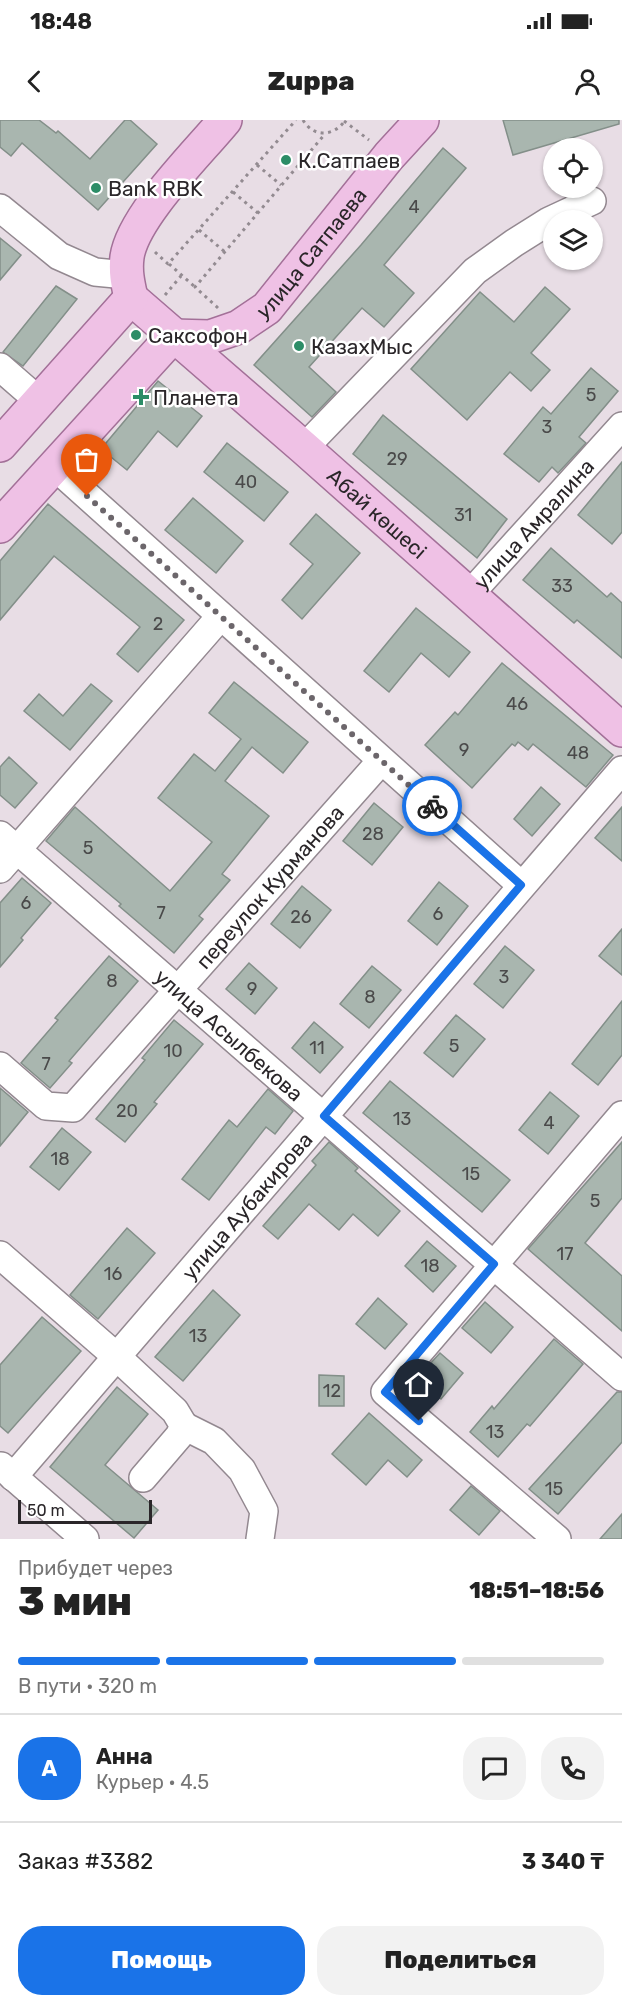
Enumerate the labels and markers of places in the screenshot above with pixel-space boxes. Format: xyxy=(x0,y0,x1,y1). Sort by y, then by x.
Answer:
place label: К.Сатпаев xyxy=(298,148,400,173)
marker: К.Сатпаев xyxy=(279,153,293,167)
place label: Bank RBK xyxy=(108,176,203,201)
marker: Bank RBK xyxy=(89,181,103,195)
place label: Саксофон xyxy=(148,323,248,348)
marker: Саксофон xyxy=(129,328,143,342)
place label: КазахМыс xyxy=(311,334,413,359)
marker: КазахМыс xyxy=(292,339,306,353)
place label: Планета xyxy=(153,385,239,410)
marker: Планета xyxy=(134,390,148,404)
pin xyxy=(61,434,112,496)
pin xyxy=(393,1359,444,1421)

